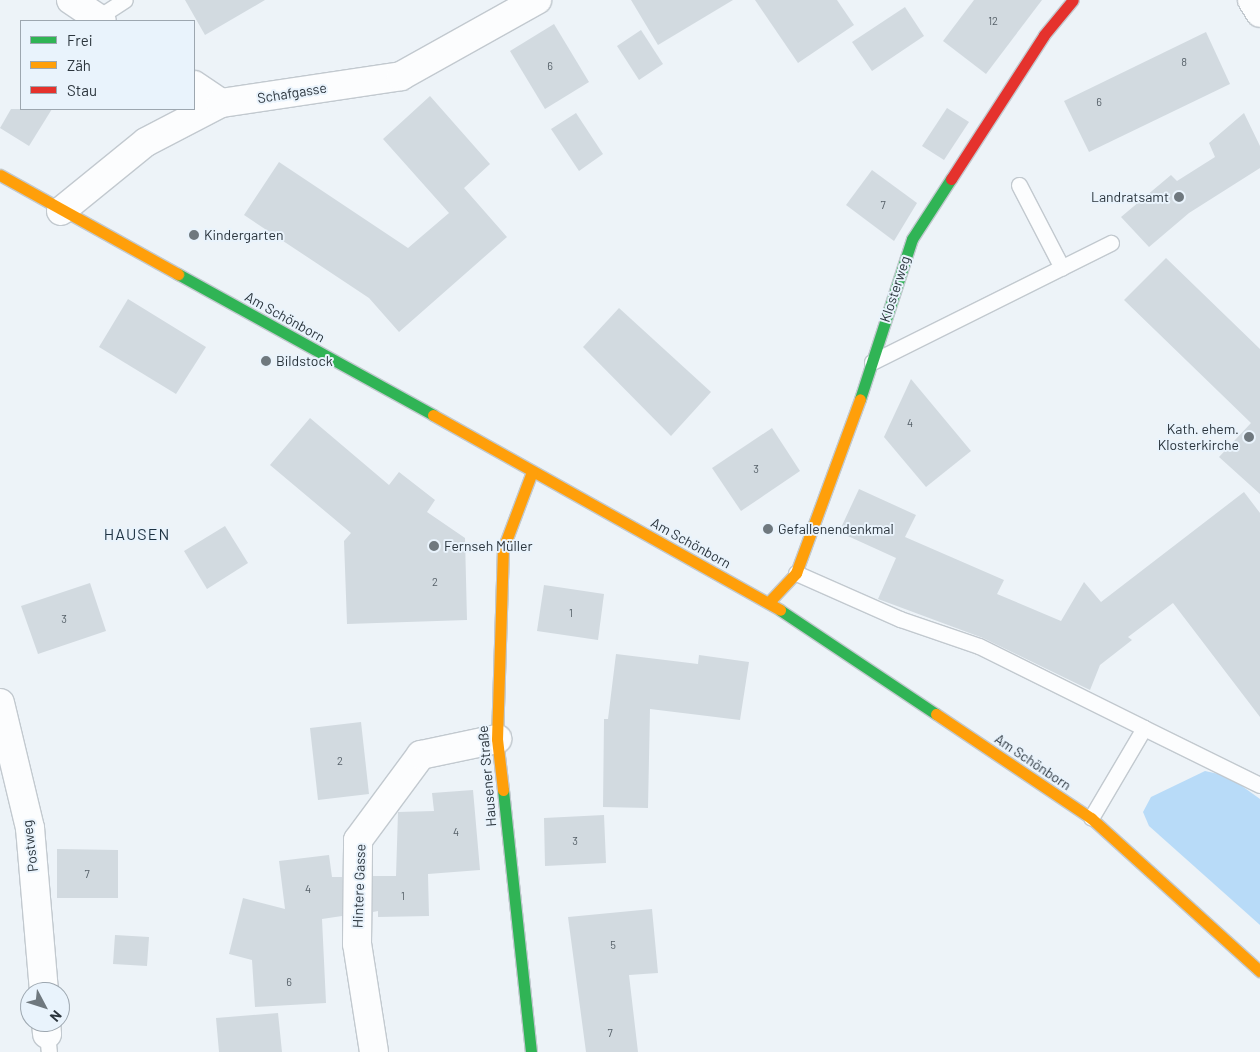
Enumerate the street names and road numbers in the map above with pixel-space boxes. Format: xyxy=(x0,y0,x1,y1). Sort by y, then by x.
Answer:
street label: Schafgasse xyxy=(256,79,328,107)
street label: Klosterweg xyxy=(876,254,914,324)
street label: Am Schönborn xyxy=(242,288,328,346)
street label: Am Schönborn xyxy=(648,514,734,572)
street label: Hausener Straße xyxy=(474,725,500,827)
street label: Am Schönborn xyxy=(992,730,1074,794)
street label: Postweg xyxy=(18,819,42,873)
street label: Hintere Gasse xyxy=(349,844,369,928)

